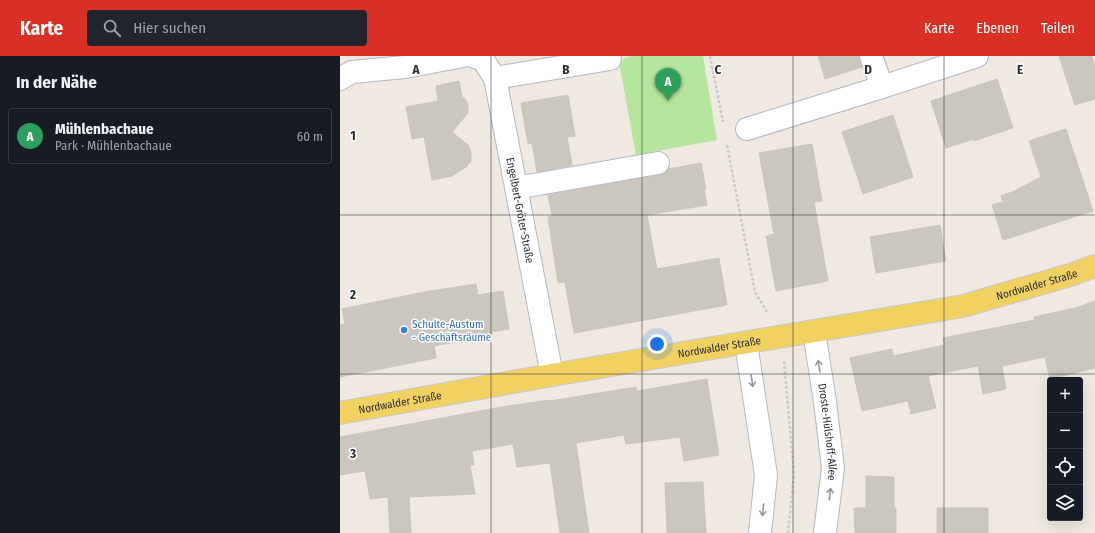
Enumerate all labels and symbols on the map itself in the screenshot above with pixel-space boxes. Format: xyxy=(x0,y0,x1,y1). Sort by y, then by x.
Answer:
text: A xyxy=(411,62,420,77)
text: B xyxy=(562,62,570,77)
text: C xyxy=(715,62,722,77)
text: D xyxy=(864,62,872,77)
text: E xyxy=(1017,62,1023,77)
pin: A xyxy=(655,68,681,101)
text: 1 xyxy=(350,128,356,143)
street label: Engelbert-Gröter-Straße xyxy=(503,156,536,264)
street label: Nordwalder Straße xyxy=(995,267,1079,303)
text: 2 xyxy=(349,287,356,302)
place label: Schulte-Austum - Geschäftsräume xyxy=(412,318,491,344)
marker: Schulte-Austum - Geschäftsräume xyxy=(399,325,409,335)
your location xyxy=(647,334,667,354)
street label: Nordwalder Straße xyxy=(677,334,762,361)
one-way arrow xyxy=(815,359,823,372)
one-way arrow xyxy=(748,374,756,387)
street label: Droste-Hülshoff-Allee xyxy=(815,382,839,481)
street label: Nordwalder Straße xyxy=(358,389,443,417)
text: 3 xyxy=(349,446,356,461)
one-way arrow xyxy=(826,488,834,501)
one-way arrow xyxy=(759,503,766,516)

